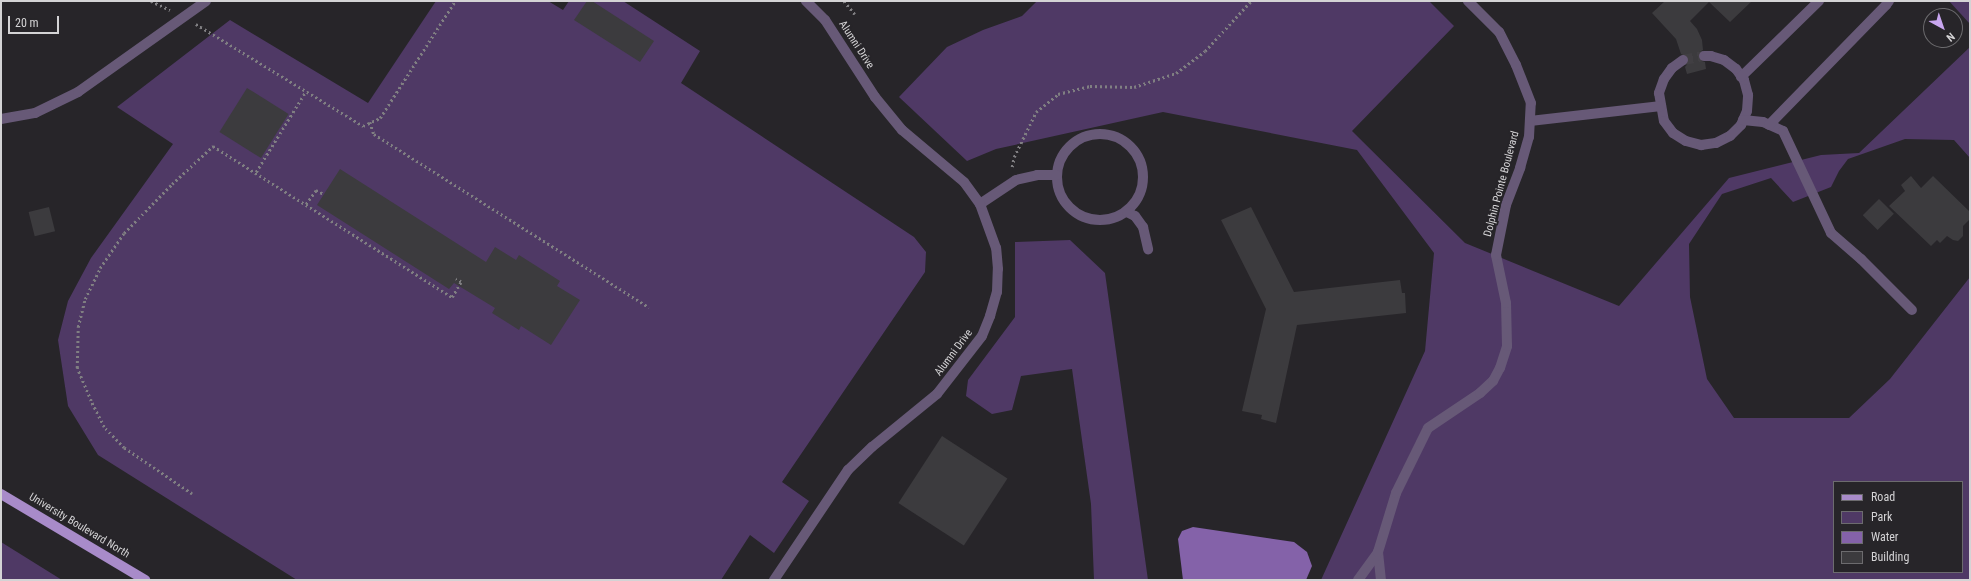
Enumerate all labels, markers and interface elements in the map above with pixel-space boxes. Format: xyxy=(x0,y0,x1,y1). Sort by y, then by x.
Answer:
scale bar xyxy=(10,8,61,34)
north arrow xyxy=(1923,8,1963,48)
text: 20 m xyxy=(15,16,39,30)
street label: Alumni Drive xyxy=(836,18,876,72)
text: N xyxy=(1944,30,1957,44)
street label: Dolphin Pointe Boulevard xyxy=(1482,130,1522,238)
street label: Alumni Drive xyxy=(932,327,976,379)
legend xyxy=(1833,481,1963,573)
text: Road xyxy=(1871,490,1895,504)
street label: University Boulevard North xyxy=(26,491,132,561)
text: Park xyxy=(1871,510,1892,524)
text: Water xyxy=(1871,530,1899,544)
text: Building xyxy=(1871,550,1909,564)

